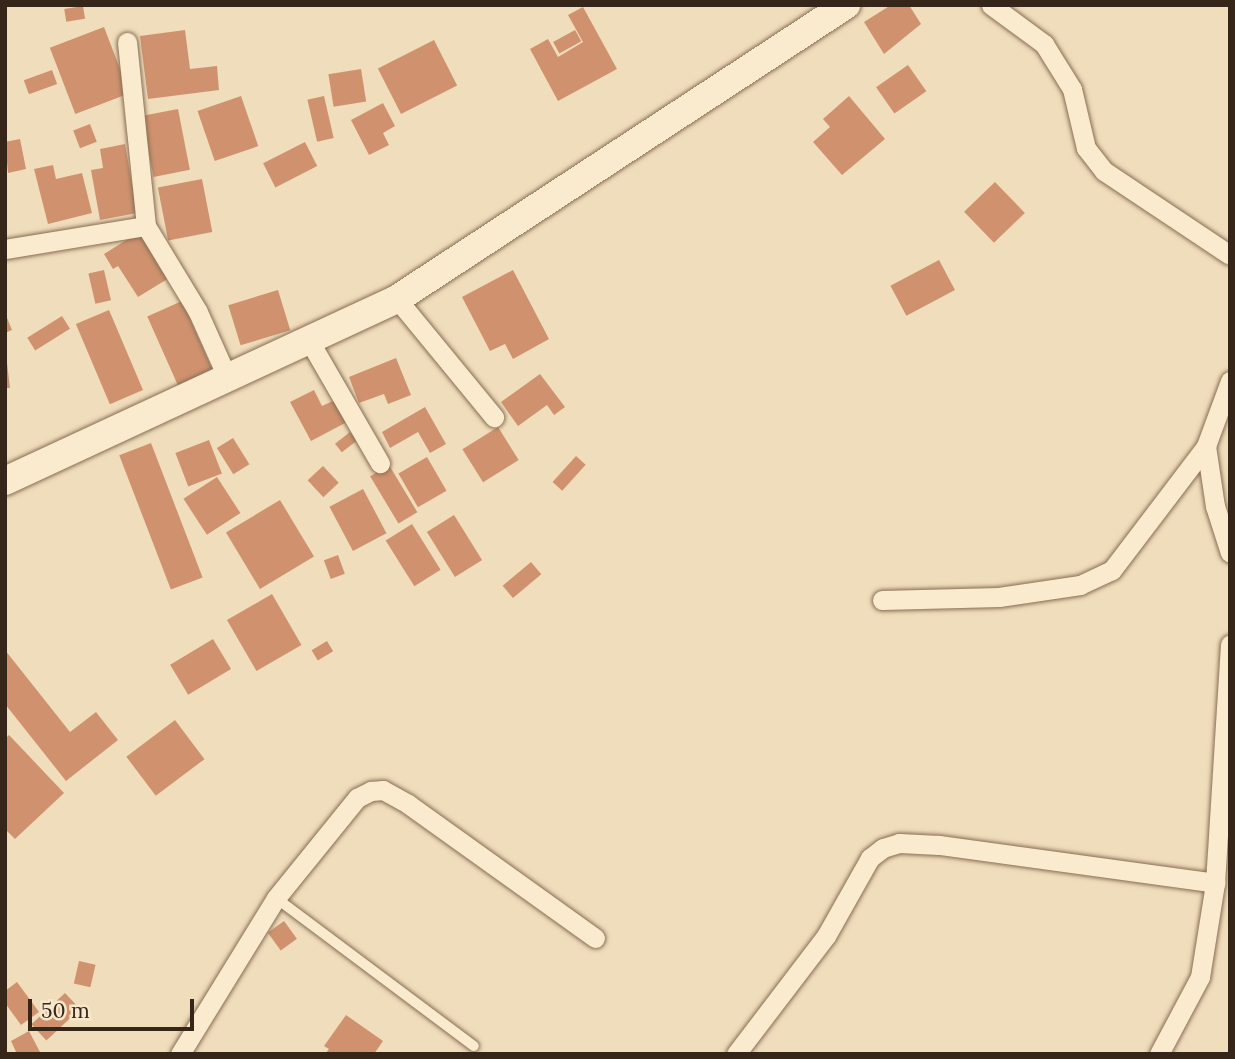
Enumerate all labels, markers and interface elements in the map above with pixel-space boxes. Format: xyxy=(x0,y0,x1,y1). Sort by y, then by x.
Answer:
scale bar xyxy=(32,986,198,1030)
text: 50 m xyxy=(41,997,90,1024)

